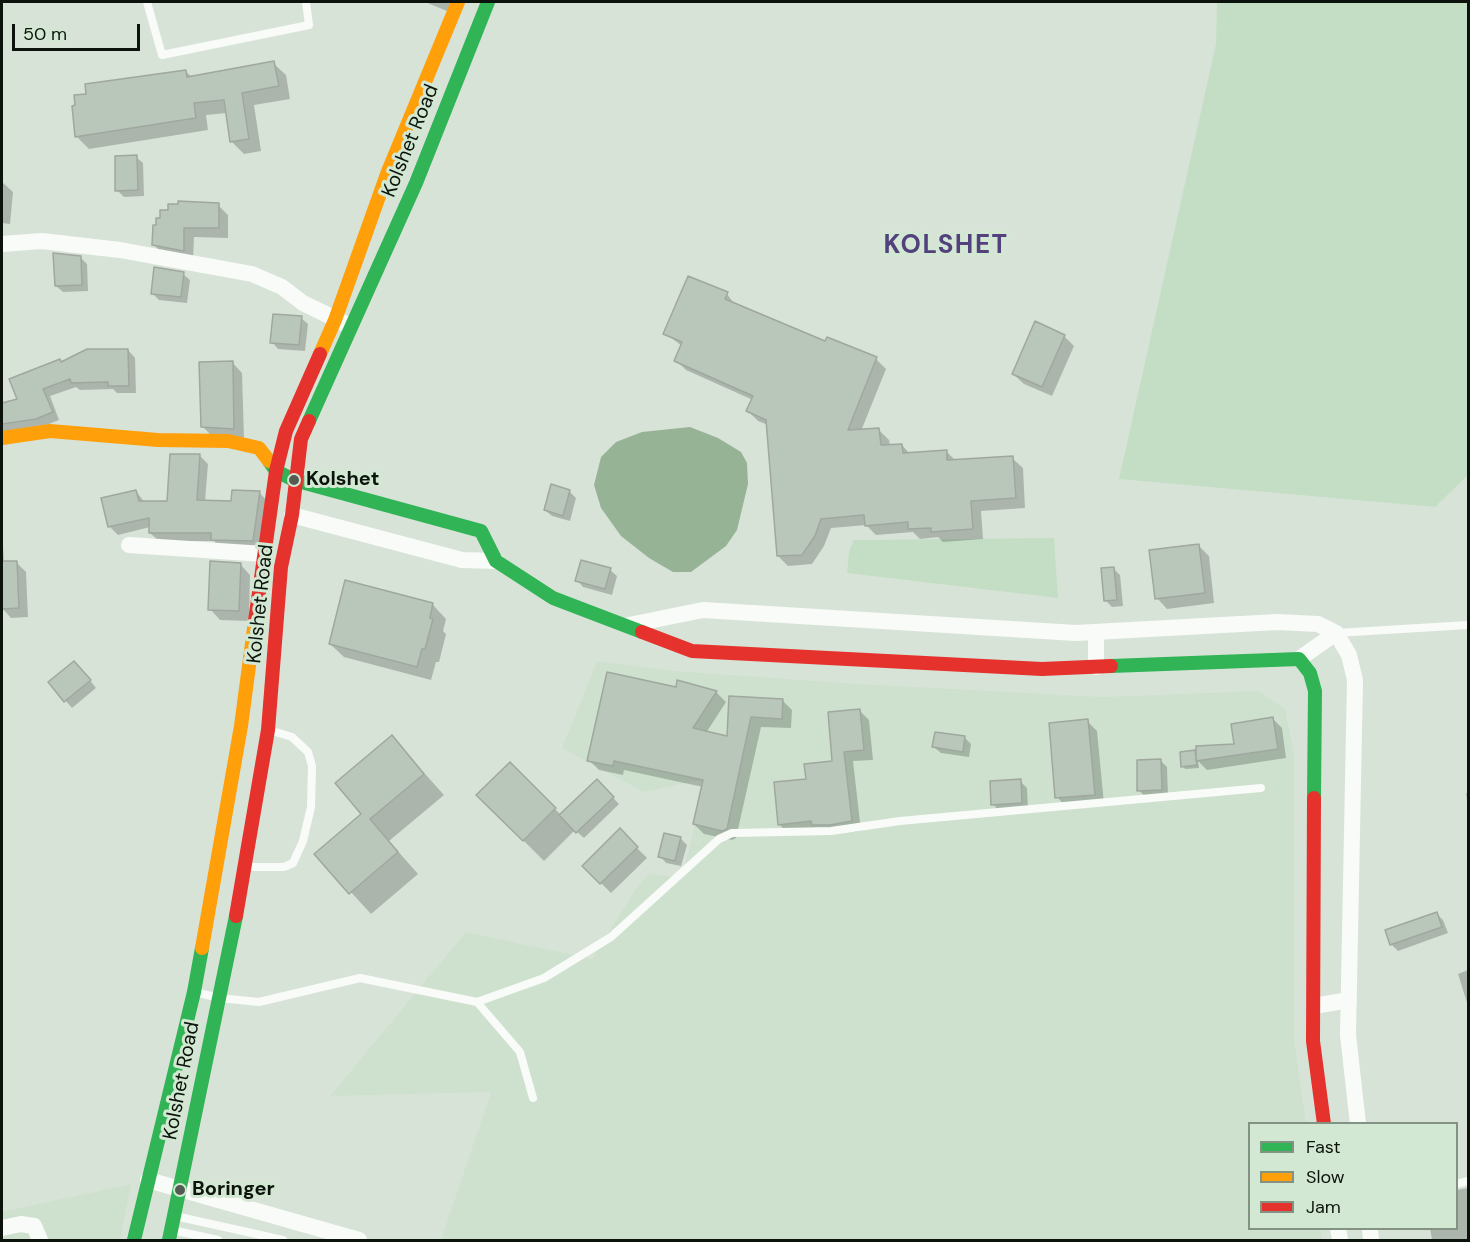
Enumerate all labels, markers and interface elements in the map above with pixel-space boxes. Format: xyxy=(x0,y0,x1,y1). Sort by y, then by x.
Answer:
scale bar xyxy=(15,12,142,50)
text: 50 m xyxy=(23,22,67,46)
street label: Kolshet Road xyxy=(377,81,445,201)
district label: KOLSHET xyxy=(883,230,1009,262)
place label: Kolshet xyxy=(306,468,379,492)
marker: Kolshet xyxy=(287,473,301,487)
street label: Kolshet Road xyxy=(243,543,279,665)
street label: Kolshet Road xyxy=(159,1020,205,1142)
legend xyxy=(1248,1122,1458,1230)
text: Fast xyxy=(1306,1135,1341,1159)
text: Slow xyxy=(1306,1165,1345,1189)
place label: Boringer xyxy=(192,1178,275,1202)
marker: Boringer xyxy=(173,1183,187,1197)
text: Jam xyxy=(1306,1195,1341,1219)

